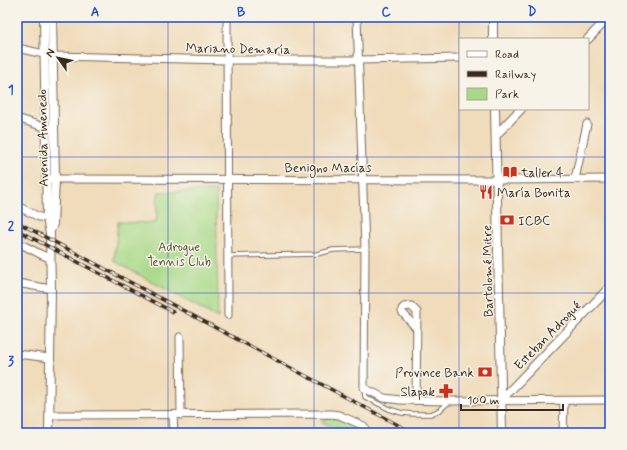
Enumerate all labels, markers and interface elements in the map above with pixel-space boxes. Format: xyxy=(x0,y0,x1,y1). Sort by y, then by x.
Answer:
text: A xyxy=(91,4,99,21)
text: B xyxy=(237,4,246,21)
text: C xyxy=(381,4,391,21)
text: D xyxy=(528,4,537,21)
north arrow xyxy=(38,38,78,78)
legend xyxy=(459,38,589,110)
street label: Mariano Demaría xyxy=(186,40,291,59)
text: N xyxy=(43,46,58,60)
text: Road xyxy=(495,47,519,63)
text: Railway xyxy=(495,67,537,83)
text: 1 xyxy=(8,82,14,99)
text: Park xyxy=(495,87,519,103)
street label: Avenida Amenedo xyxy=(34,89,53,187)
street label: Benigno Macías xyxy=(285,160,372,178)
library icon: taller 4 xyxy=(502,164,518,180)
place label: taller 4 xyxy=(520,165,564,182)
restaurant icon: María Bonita xyxy=(478,184,494,200)
place label: María Bonita xyxy=(497,185,571,202)
bank icon: ICBC xyxy=(499,212,515,228)
place label: ICBC xyxy=(518,213,551,230)
text: 2 xyxy=(8,218,15,235)
street label: Bartolomé Mitre xyxy=(479,225,498,317)
park label: Adrogue Tennis Club xyxy=(147,239,211,271)
street label: Esteban Adrogué xyxy=(511,298,585,374)
text: 3 xyxy=(8,353,14,370)
bank icon: Province Bank xyxy=(477,364,493,380)
place label: Province Bank xyxy=(395,365,475,382)
pharmacy icon: Slapak xyxy=(438,383,454,399)
place label: Slapak xyxy=(400,384,435,401)
scale bar xyxy=(461,386,563,412)
text: 100 m xyxy=(467,393,499,409)

